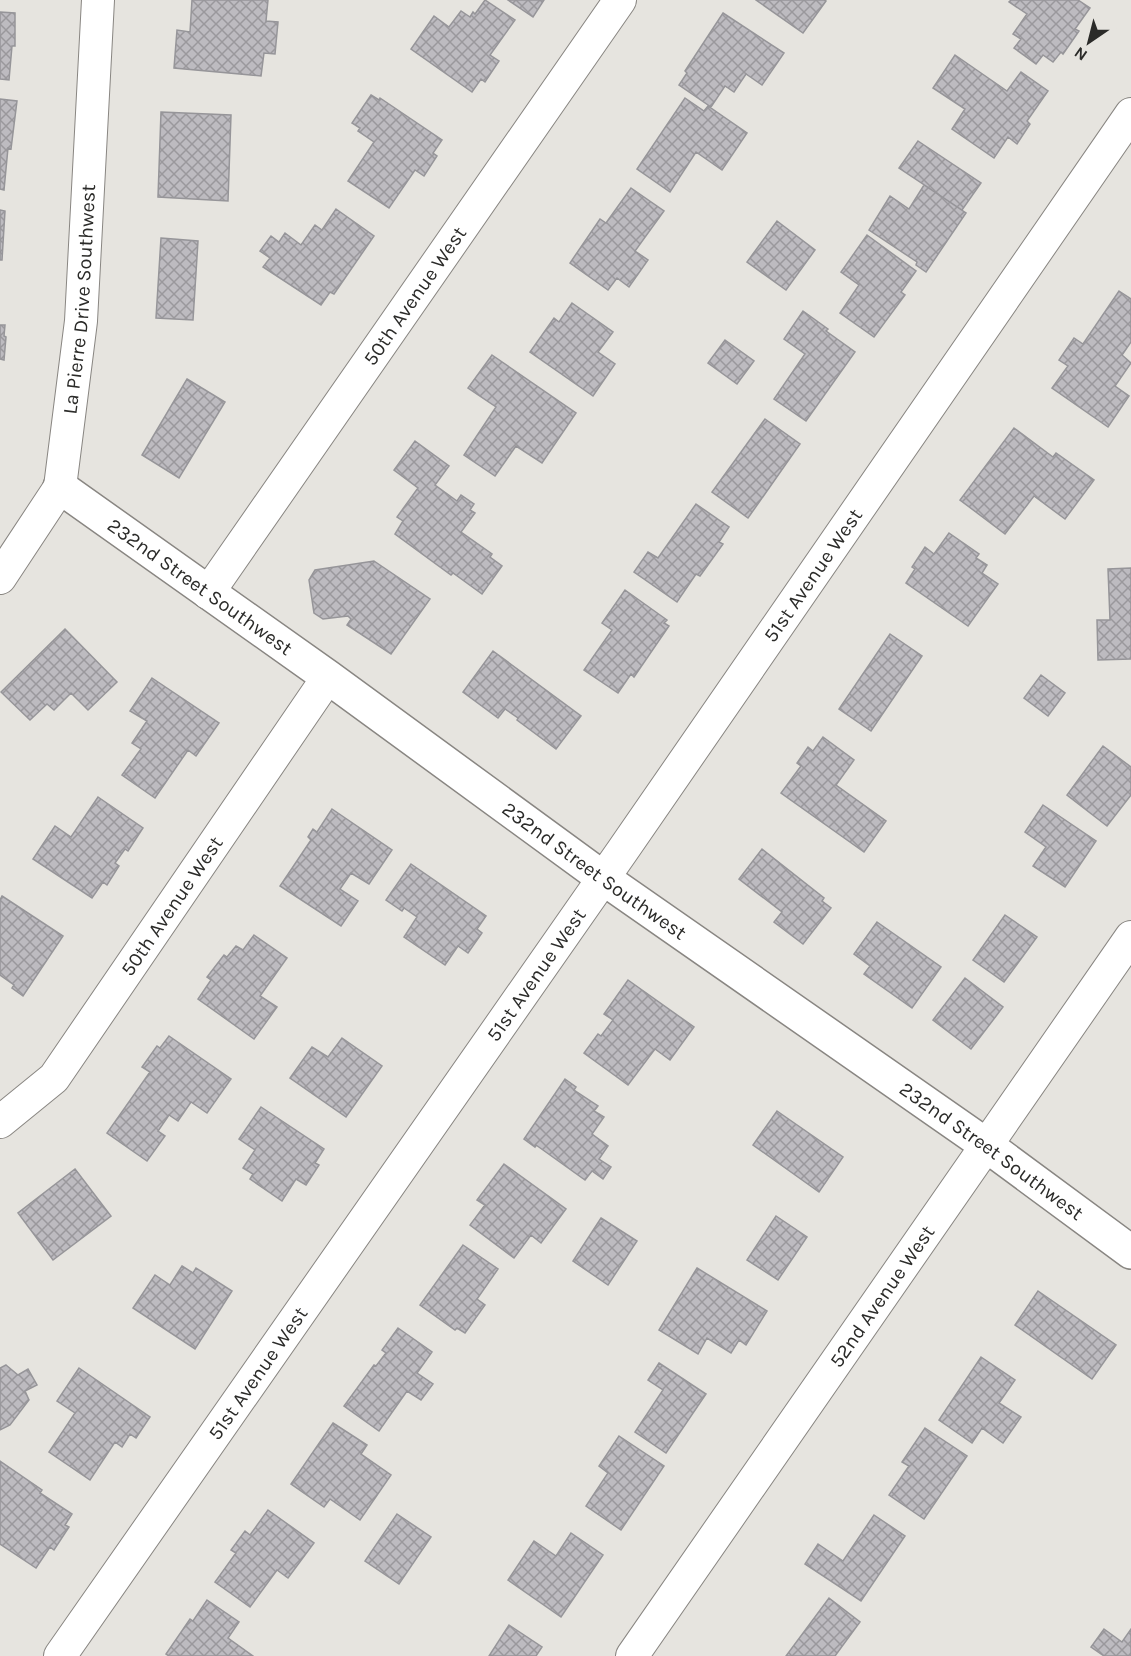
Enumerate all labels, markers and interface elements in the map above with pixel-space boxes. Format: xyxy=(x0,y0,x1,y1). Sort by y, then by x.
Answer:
north arrow xyxy=(1059,12,1119,72)
text: N xyxy=(1071,43,1091,65)
street label: La Pierre Drive Southwest xyxy=(58,183,100,416)
street label: 50th Avenue West xyxy=(358,222,471,370)
street label: 51st Avenue West xyxy=(759,504,867,646)
street label: 232nd Street Southwest xyxy=(104,513,297,660)
street label: 232nd Street Southwest xyxy=(498,797,691,945)
street label: 50th Avenue West xyxy=(116,832,227,980)
street label: 51st Avenue West xyxy=(482,903,590,1046)
street label: 232nd Street Southwest xyxy=(895,1077,1089,1225)
street label: 52nd Avenue West xyxy=(824,1220,939,1372)
street label: 51st Avenue West xyxy=(203,1302,312,1444)

